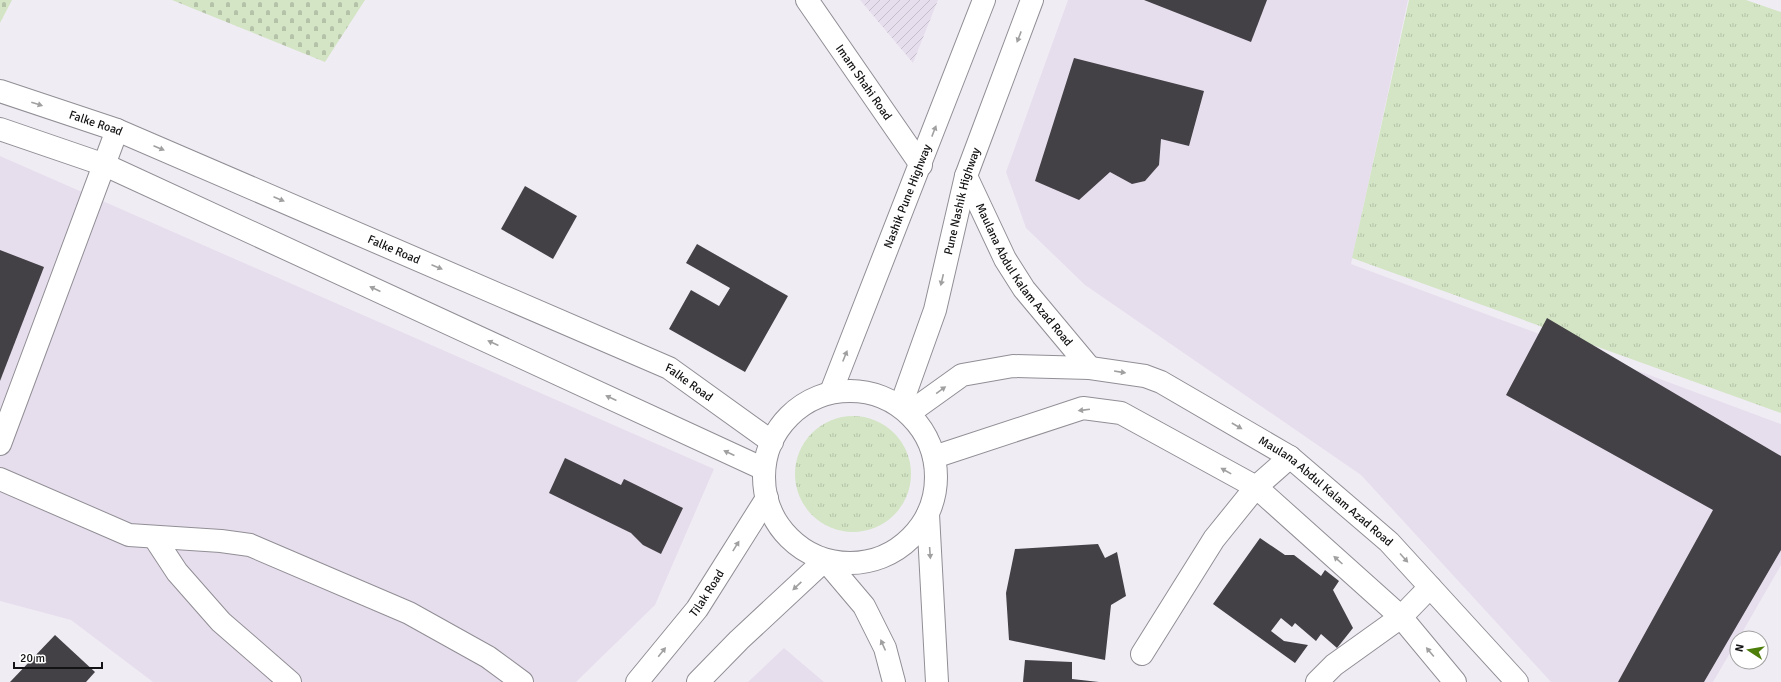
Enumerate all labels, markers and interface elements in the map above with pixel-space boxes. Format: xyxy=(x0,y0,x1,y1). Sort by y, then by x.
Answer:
one-way arrow xyxy=(1015,31,1021,43)
street label: Imam Shahi Road xyxy=(832,42,895,123)
one-way arrow xyxy=(31,101,43,107)
street label: Falke Road xyxy=(67,107,125,140)
one-way arrow xyxy=(931,125,937,137)
street label: Nashik Pune Highway xyxy=(881,142,935,251)
one-way arrow xyxy=(153,145,165,151)
street label: Pune Nashik Highway xyxy=(941,145,984,256)
one-way arrow xyxy=(273,196,284,202)
street label: Maulana Abdul Kalam Azad Road xyxy=(972,201,1076,349)
street label: Falke Road xyxy=(365,232,422,268)
one-way arrow xyxy=(431,265,443,271)
one-way arrow xyxy=(938,274,944,286)
one-way arrow xyxy=(369,285,381,291)
one-way arrow xyxy=(487,340,499,346)
one-way arrow xyxy=(842,351,848,362)
street label: Falke Road xyxy=(663,360,716,405)
one-way arrow xyxy=(1114,370,1127,376)
one-way arrow xyxy=(935,386,946,394)
one-way arrow xyxy=(605,395,617,401)
one-way arrow xyxy=(1077,406,1090,413)
one-way arrow xyxy=(1231,423,1243,430)
street label: Maulana Abdul Kalam Azad Road xyxy=(1255,433,1396,550)
one-way arrow xyxy=(723,450,735,456)
one-way arrow xyxy=(1220,467,1232,474)
one-way arrow xyxy=(733,540,740,552)
one-way arrow xyxy=(927,547,934,559)
one-way arrow xyxy=(1400,553,1409,564)
one-way arrow xyxy=(1333,556,1343,565)
street label: Tilak Road xyxy=(686,567,728,620)
one-way arrow xyxy=(791,582,802,591)
north arrow xyxy=(1729,630,1769,670)
one-way arrow xyxy=(879,638,885,650)
text: N xyxy=(1733,643,1747,653)
scale bar xyxy=(14,644,102,670)
one-way arrow xyxy=(657,646,666,657)
one-way arrow xyxy=(1425,647,1434,657)
text: 20 m xyxy=(20,651,45,666)

